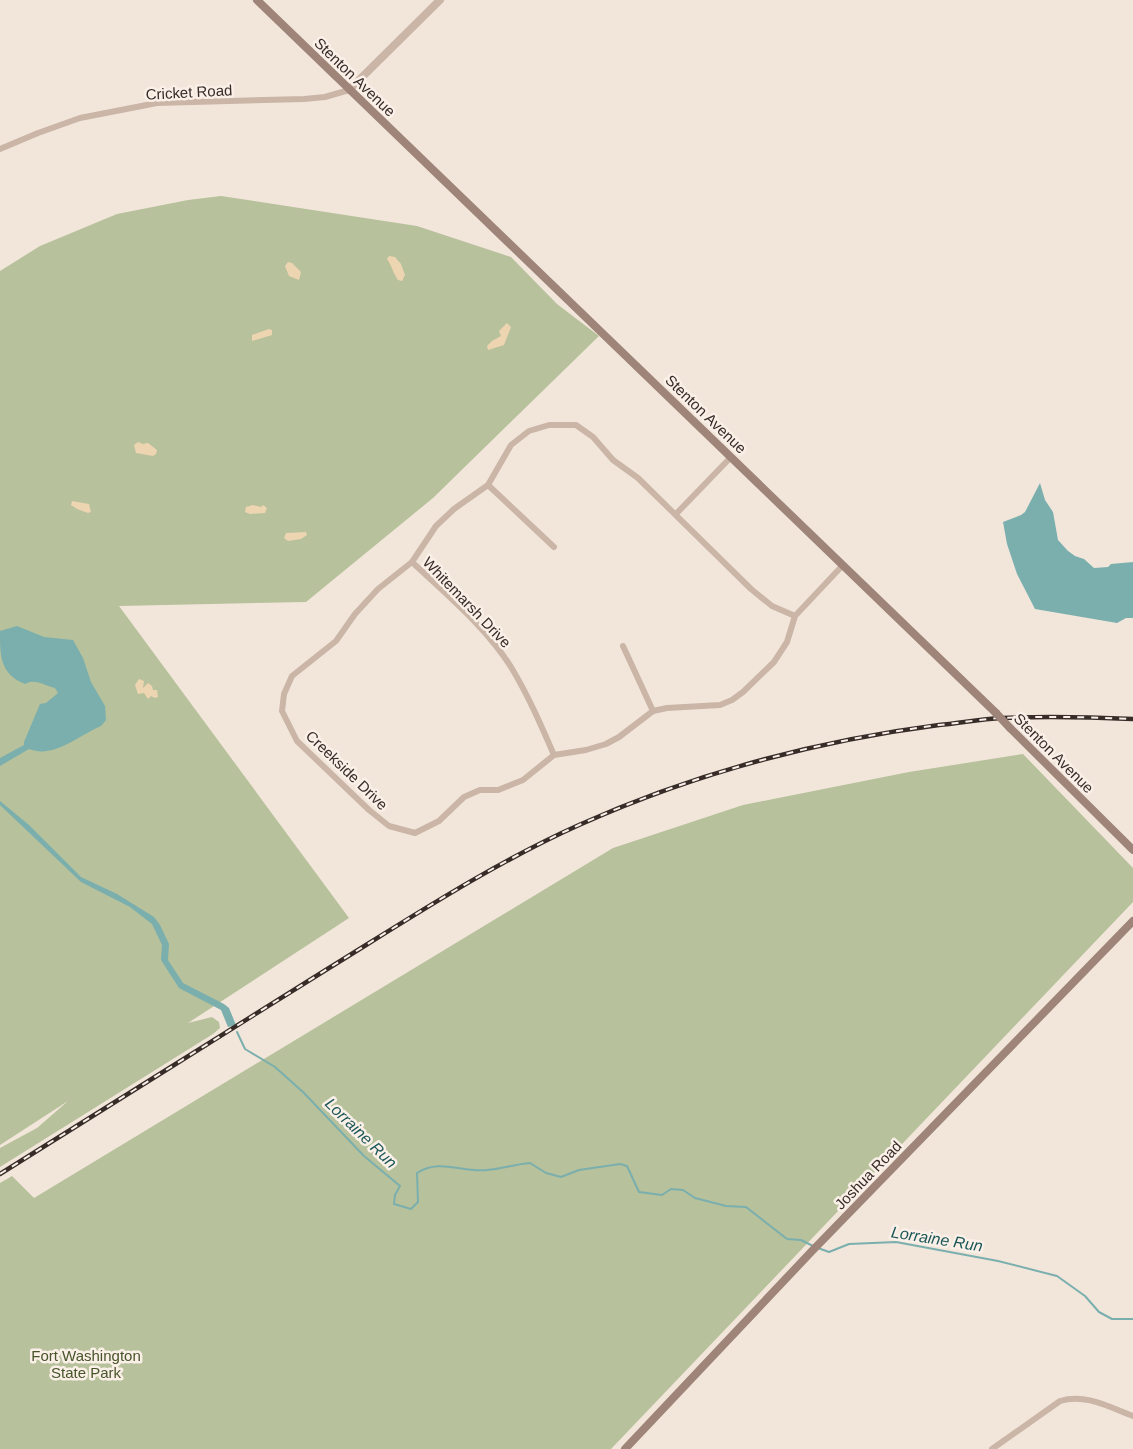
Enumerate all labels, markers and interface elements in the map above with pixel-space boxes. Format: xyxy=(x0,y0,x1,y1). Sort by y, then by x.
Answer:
street label: Stenton Avenue xyxy=(311,34,399,120)
street label: Cricket Road xyxy=(145,81,233,103)
street label: Stenton Avenue xyxy=(662,371,750,457)
street label: Whitemarsh Drive xyxy=(419,553,515,651)
street label: Stenton Avenue xyxy=(1011,710,1097,796)
street label: Creekside Drive xyxy=(303,727,391,813)
water label: Lorraine Run xyxy=(322,1095,400,1171)
street label: Joshua Road xyxy=(831,1137,905,1213)
water label: Lorraine Run xyxy=(890,1223,984,1255)
park label: Fort Washington State Park xyxy=(31,1347,141,1381)

